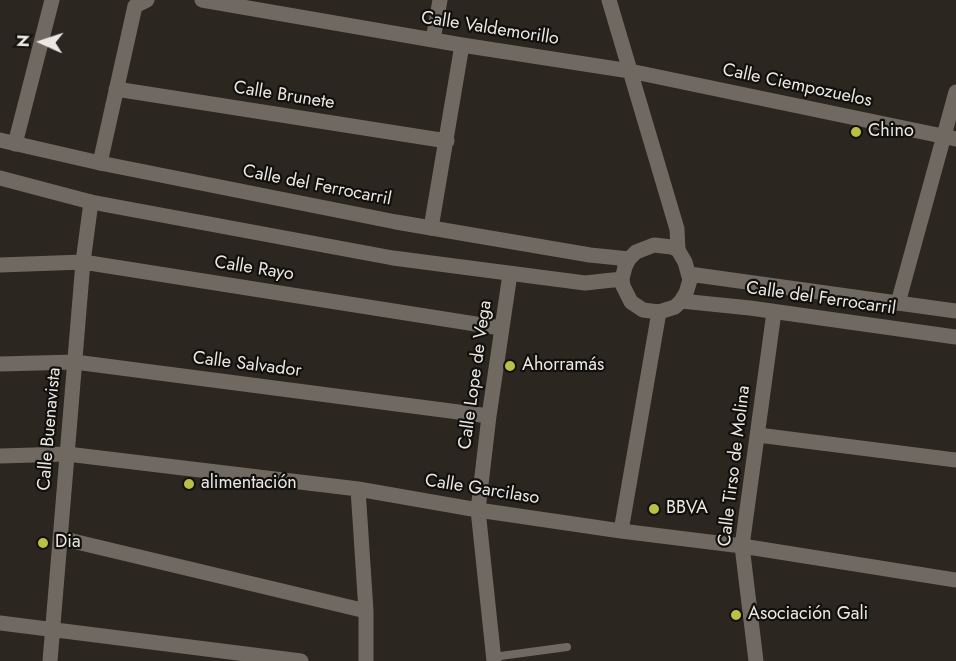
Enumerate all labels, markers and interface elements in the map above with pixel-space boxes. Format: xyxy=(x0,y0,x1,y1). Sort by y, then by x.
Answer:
street label: Calle Valdemorillo xyxy=(420,7,560,51)
north arrow xyxy=(12,12,72,72)
text: N xyxy=(12,34,35,48)
street label: Calle Ciempozuelos xyxy=(720,60,874,112)
street label: Calle Brunete xyxy=(232,77,336,115)
place label: Chino xyxy=(868,121,914,143)
marker: Chino xyxy=(849,125,863,139)
street label: Calle del Ferrocarril xyxy=(241,161,393,211)
street label: Calle Rayo xyxy=(213,252,295,286)
street label: Calle del Ferrocarril xyxy=(745,278,897,320)
street label: Calle Lope de Vega xyxy=(455,299,497,451)
street label: Calle Salvador xyxy=(191,348,303,382)
place label: Ahorramás xyxy=(522,355,604,377)
marker: Ahorramás xyxy=(503,359,517,373)
street label: Calle Buenavista xyxy=(34,367,66,491)
street label: Calle Tirso de Molina xyxy=(714,384,756,548)
street label: Calle Garcilaso xyxy=(423,470,541,510)
place label: alimentación xyxy=(201,473,297,495)
marker: alimentación xyxy=(182,477,196,491)
place label: BBVA xyxy=(666,498,708,520)
marker: BBVA xyxy=(647,502,661,516)
place label: Dia xyxy=(55,532,81,554)
marker: Dia xyxy=(36,536,50,550)
place label: Asociación Gali xyxy=(748,604,868,626)
marker: Asociación Gali xyxy=(729,608,743,622)

